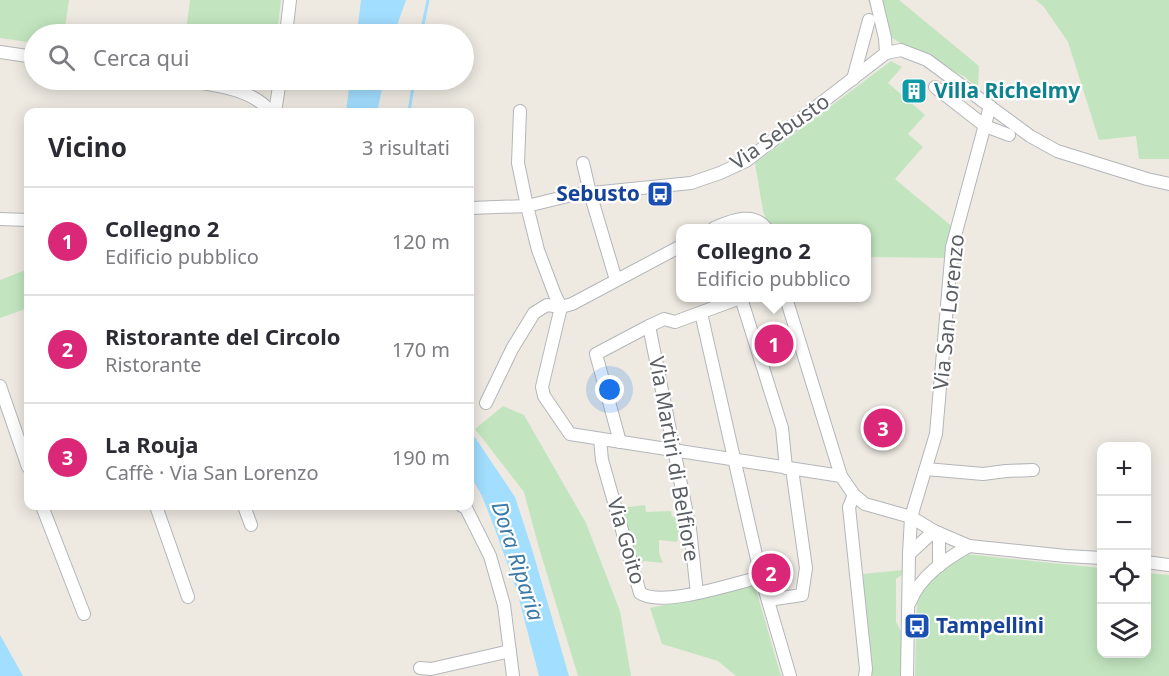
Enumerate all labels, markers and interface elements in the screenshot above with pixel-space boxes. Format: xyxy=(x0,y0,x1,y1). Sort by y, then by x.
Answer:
search box xyxy=(24,24,474,90)
icon: search xyxy=(45,41,78,74)
text: Cerca qui xyxy=(93,42,189,72)
building icon: Villa Richelmy xyxy=(899,76,929,106)
place label: Villa Richelmy xyxy=(934,76,1080,104)
street label: Via Sebusto xyxy=(724,87,835,176)
text: Vicino xyxy=(48,129,127,165)
text: 3 risultati xyxy=(362,134,450,161)
place label: Sebusto xyxy=(556,179,640,207)
bus stop icon: Sebusto xyxy=(645,179,675,209)
text: Collegno 2 xyxy=(105,213,219,243)
popup xyxy=(676,224,871,302)
text: 1 xyxy=(62,228,73,255)
text: 120 m xyxy=(392,228,450,255)
street label: Via San Lorenzo xyxy=(926,233,970,391)
text: Collegno 2 xyxy=(697,235,811,265)
text: Edificio pubblico xyxy=(105,243,259,270)
text: Edificio pubblico xyxy=(697,265,850,292)
text: Ristorante del Circolo xyxy=(105,321,340,351)
pin: 1 xyxy=(754,322,794,366)
text: 2 xyxy=(62,336,73,363)
text: 170 m xyxy=(392,336,450,363)
text: Ristorante xyxy=(105,351,201,378)
street label: Via Martiri di Belfiore xyxy=(643,354,707,563)
your location xyxy=(595,375,624,404)
pin: 3 xyxy=(864,406,902,450)
text: La Rouja xyxy=(105,429,198,459)
map controls xyxy=(1097,442,1151,658)
button: + xyxy=(1097,442,1151,496)
text: 3 xyxy=(62,444,73,471)
text: 190 m xyxy=(392,444,450,471)
text: Caffè · Via San Lorenzo xyxy=(105,459,319,486)
street label: Via Goito xyxy=(601,494,653,587)
button: − xyxy=(1097,496,1151,550)
water label: Dora Riparia xyxy=(486,497,553,625)
pin: 2 xyxy=(752,550,790,596)
button: locate xyxy=(1097,550,1151,604)
button: layers xyxy=(1097,604,1151,658)
bus stop icon: Tampellini xyxy=(902,611,932,641)
place label: Tampellini xyxy=(936,611,1044,639)

